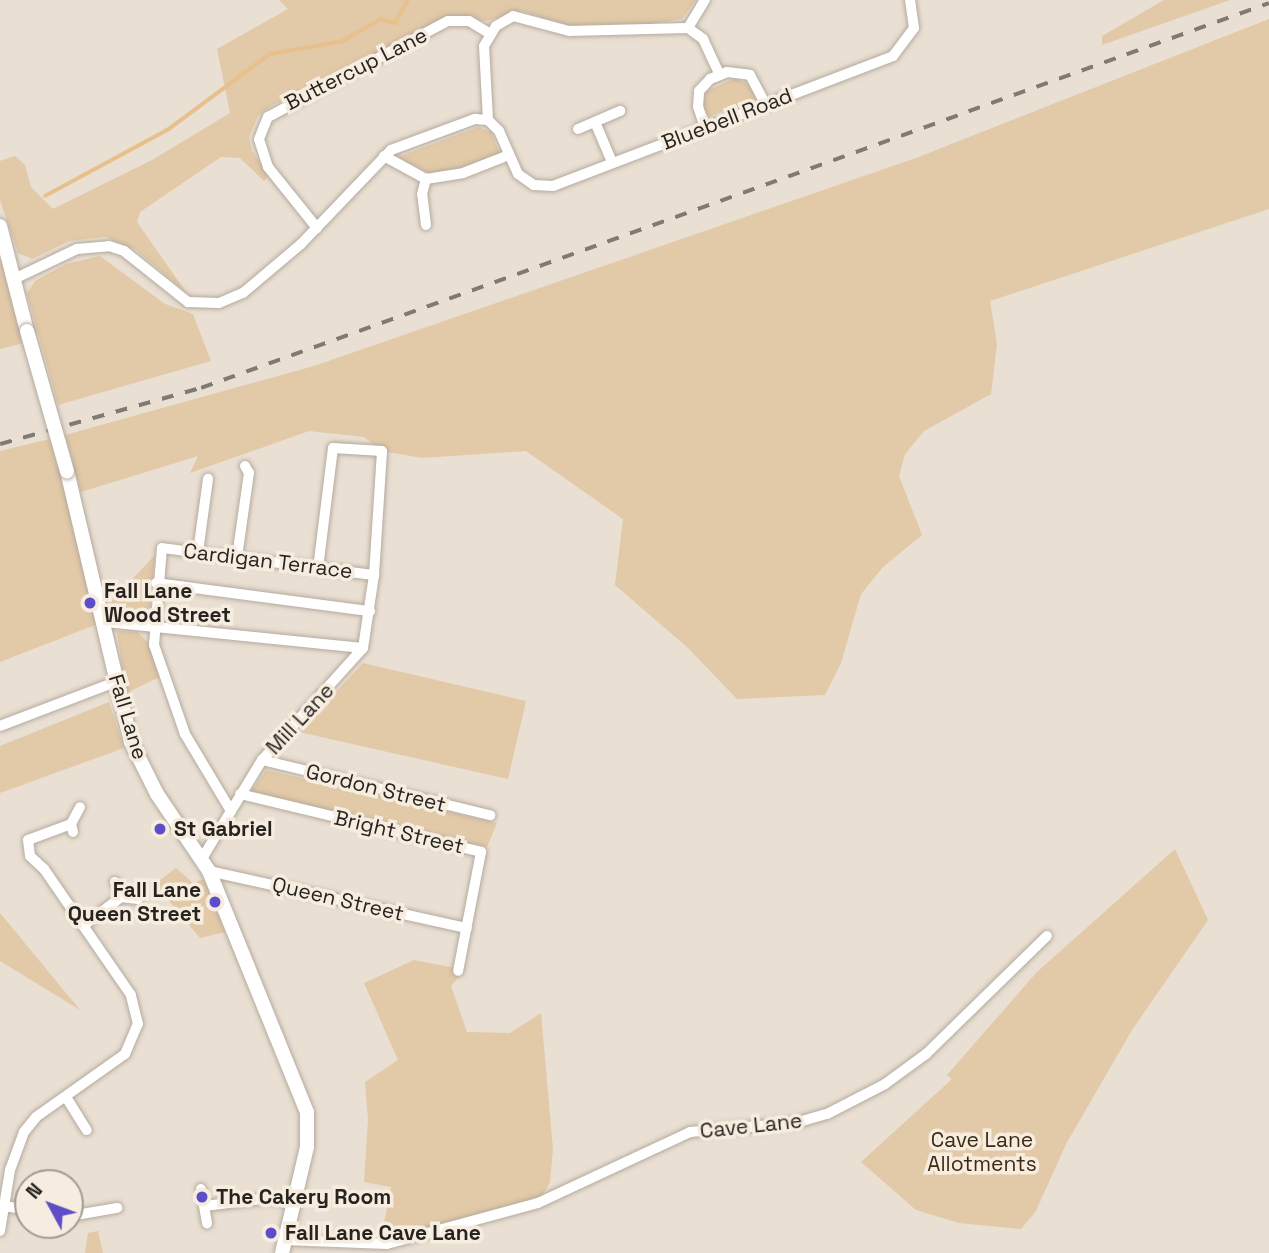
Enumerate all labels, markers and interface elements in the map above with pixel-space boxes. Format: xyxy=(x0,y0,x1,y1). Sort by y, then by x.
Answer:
street label: Buttercup Lane xyxy=(281,22,431,116)
street label: Bluebell Road xyxy=(658,83,796,155)
street label: Cardigan Terrace xyxy=(182,538,354,584)
place label: Fall Lane Wood Street xyxy=(104,578,231,628)
marker: Fall Lane Wood Street xyxy=(82,595,98,611)
street label: Fall Lane xyxy=(103,671,153,763)
street label: Mill Lane xyxy=(261,678,339,760)
street label: Gordon Street xyxy=(303,758,449,818)
street label: Bright Street xyxy=(332,805,466,859)
place label: St Gabriel xyxy=(174,816,273,842)
marker: St Gabriel xyxy=(152,821,168,837)
street label: Queen Street xyxy=(270,872,406,926)
place label: Fall Lane Queen Street xyxy=(68,877,201,927)
marker: Fall Lane Queen Street xyxy=(207,894,223,910)
street label: Cave Lane xyxy=(699,1108,803,1144)
park label: Cave Lane Allotments xyxy=(927,1127,1037,1177)
north arrow xyxy=(14,1169,84,1239)
text: N xyxy=(21,1178,48,1204)
place label: The Cakery Room xyxy=(216,1184,391,1210)
marker: The Cakery Room xyxy=(194,1189,210,1205)
place label: Fall Lane Cave Lane xyxy=(285,1220,481,1246)
marker: Fall Lane Cave Lane xyxy=(263,1225,279,1241)

